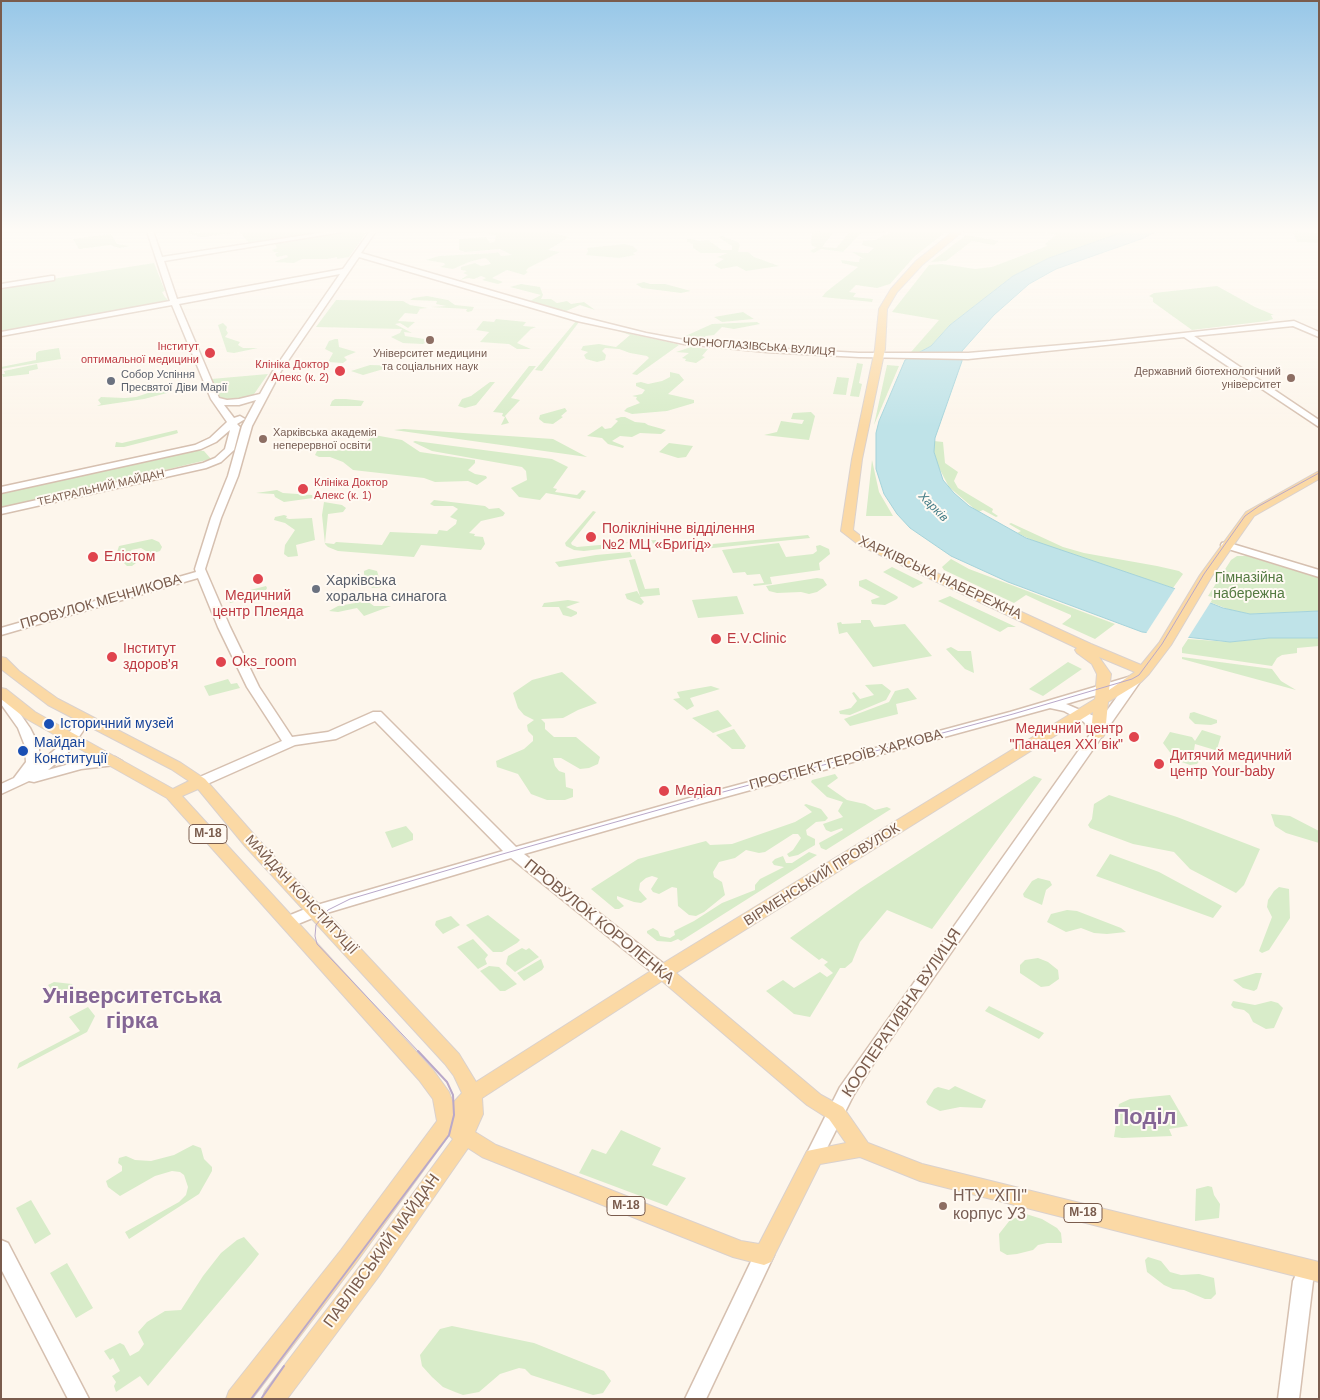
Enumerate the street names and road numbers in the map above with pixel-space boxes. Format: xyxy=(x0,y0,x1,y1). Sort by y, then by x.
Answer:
street label: ЧОРНОГЛАЗІВСЬКА ВУЛИЦЯ xyxy=(682,335,836,359)
street label: ТЕАТРАЛЬНИЙ МАЙДАН xyxy=(36,467,166,509)
street label: ХАРКІВСЬКА НАБЕРЕЖНА xyxy=(856,533,1024,623)
street label: ПРОВУЛОК МЕЧНИКОВА xyxy=(18,571,184,633)
street label: ПРОСПЕКТ ГЕРОЇВ ХАРКОВА xyxy=(748,726,944,794)
street label: ВІРМЕНСЬКИЙ ПРОВУЛОК xyxy=(741,820,903,930)
road number: М-18 xyxy=(189,824,227,844)
street label: МАЙДАН КОНСТИТУЦІЇ xyxy=(241,832,361,958)
street label: ПРОВУЛОК КОРОЛЕНКА xyxy=(520,855,678,989)
street label: КООПЕРАТИВНА ВУЛИЦЯ xyxy=(838,925,966,1101)
street label: ПАВЛІВСЬКИЙ МАЙДАН xyxy=(320,1170,444,1332)
road number: М-18 xyxy=(607,1196,645,1216)
road number: М-18 xyxy=(1064,1204,1102,1222)

